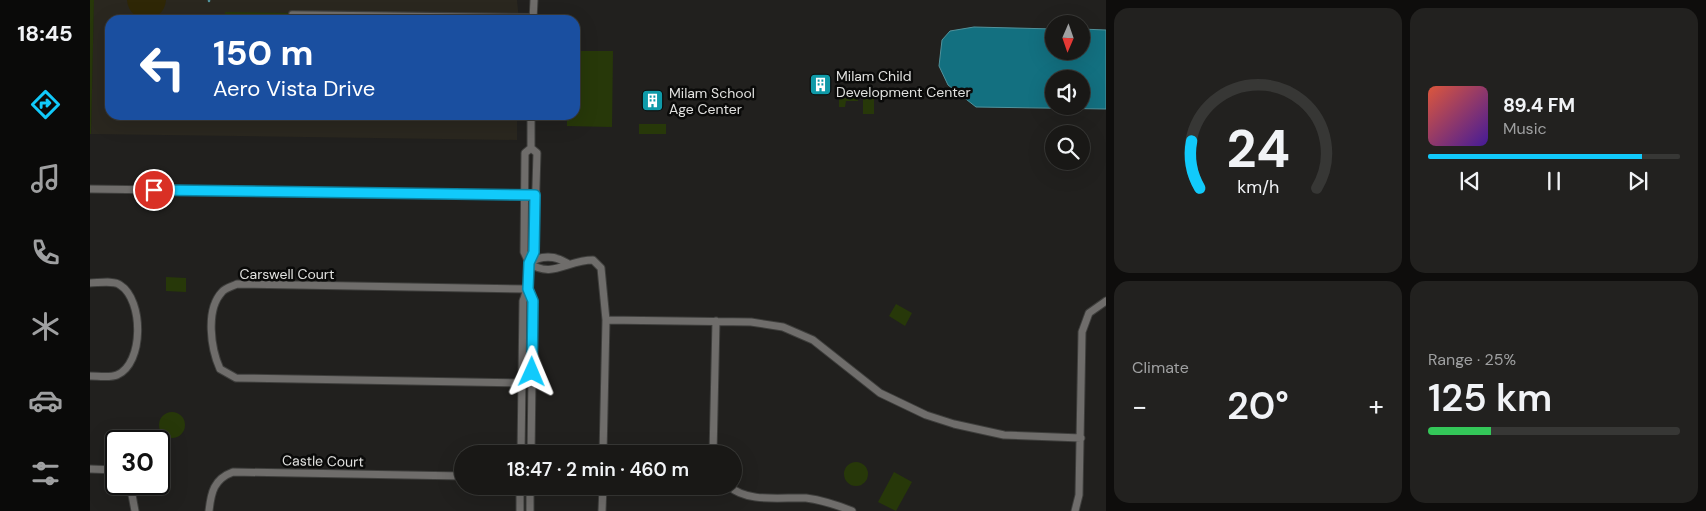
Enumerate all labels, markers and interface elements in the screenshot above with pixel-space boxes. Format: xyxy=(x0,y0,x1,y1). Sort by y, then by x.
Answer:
north arrow xyxy=(1045,15,1090,60)
map controls xyxy=(1045,15,1090,170)
text: 18:45 xyxy=(17,19,73,48)
text: 150 m xyxy=(213,30,313,76)
icon: left xyxy=(130,35,195,100)
place label: Milam Child Development Center xyxy=(836,67,971,101)
button: sound xyxy=(1045,70,1090,115)
building icon: Milam Child Development Center xyxy=(808,72,832,96)
text: Aero Vista Drive xyxy=(213,74,375,103)
place label: Milam School Age Center xyxy=(669,84,755,118)
icon: directions xyxy=(28,87,63,122)
building icon: Milam School Age Center xyxy=(641,89,665,113)
text: 89.4 FM xyxy=(1503,93,1575,118)
text: 24 xyxy=(1226,115,1290,183)
text: Music xyxy=(1503,118,1547,139)
button: search xyxy=(1045,125,1090,170)
icon: music xyxy=(28,161,63,196)
icon: previous xyxy=(1456,167,1484,195)
icon: pause xyxy=(1540,167,1568,195)
icon: next xyxy=(1624,167,1652,195)
pin xyxy=(133,169,175,211)
text: km/h xyxy=(1237,175,1279,199)
icon: arrive xyxy=(140,176,168,204)
icon: phone xyxy=(28,235,63,270)
street label: Carswell Court xyxy=(240,265,334,283)
icon: climate xyxy=(28,309,63,344)
position arrow xyxy=(505,345,557,397)
text: Range · 25% xyxy=(1428,349,1516,370)
text: Climate xyxy=(1132,357,1189,378)
text: 125 km xyxy=(1428,373,1552,423)
text: 20° xyxy=(1227,381,1289,431)
icon: car xyxy=(28,383,63,418)
text: − xyxy=(1132,388,1147,425)
text: + xyxy=(1369,388,1384,425)
speed limit sign: 30 xyxy=(105,430,170,495)
street label: Castle Court xyxy=(282,451,364,471)
icon: filters xyxy=(28,456,63,491)
text: 18:47 · 2 min · 460 m xyxy=(507,457,689,482)

